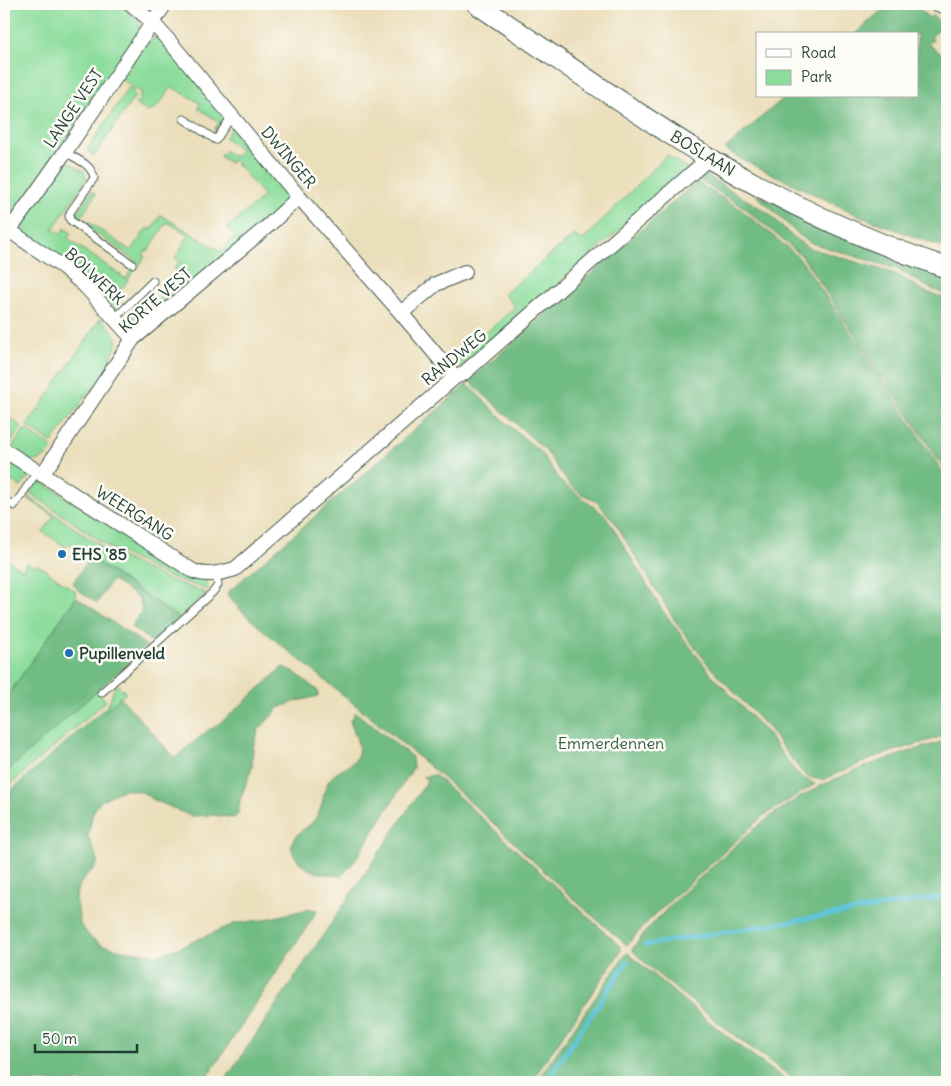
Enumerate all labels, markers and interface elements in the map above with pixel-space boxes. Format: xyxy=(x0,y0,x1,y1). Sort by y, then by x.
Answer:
legend xyxy=(756,32,918,98)
text: Road xyxy=(801,43,836,62)
street label: LANGE VEST xyxy=(39,65,107,151)
text: Park xyxy=(801,67,832,86)
street label: DWINGER xyxy=(257,122,321,192)
street label: BOSLAAN xyxy=(667,126,739,180)
street label: BOLWERK xyxy=(61,243,129,309)
street label: KORTE VEST xyxy=(115,263,195,337)
street label: RANDWEG xyxy=(417,325,491,389)
street label: WEERGANG xyxy=(92,481,178,545)
place label: EHS '85 xyxy=(72,544,127,564)
marker: EHS '85 xyxy=(56,548,68,560)
place label: Pupillenveld xyxy=(79,643,166,664)
marker: Pupillenveld xyxy=(63,647,75,659)
park label: Emmerdennen xyxy=(558,733,664,753)
scale bar xyxy=(35,1021,138,1053)
text: 50 m xyxy=(42,1029,77,1048)

